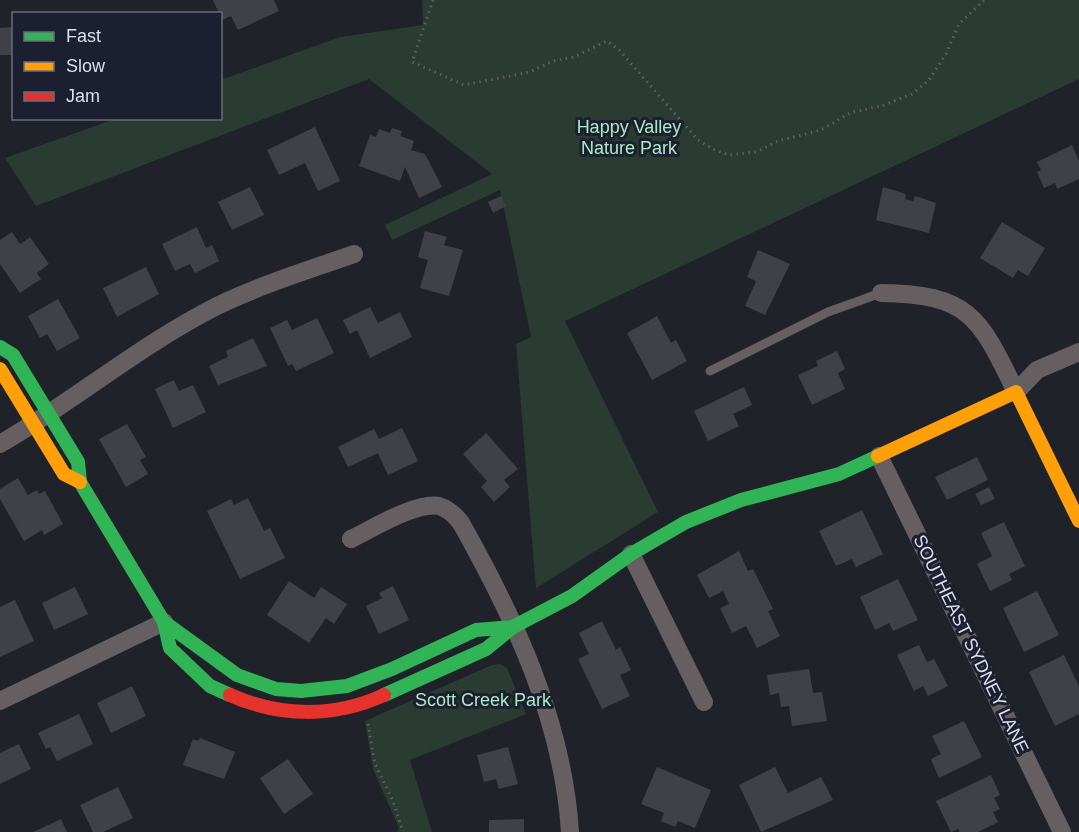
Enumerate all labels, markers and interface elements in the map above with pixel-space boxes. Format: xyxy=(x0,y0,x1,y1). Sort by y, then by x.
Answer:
legend xyxy=(12,12,222,120)
text: Fast xyxy=(66,26,101,46)
text: Slow xyxy=(66,56,106,76)
text: Jam xyxy=(66,86,100,106)
park label: Happy Valley Nature Park xyxy=(577,117,681,158)
street label: SOUTHEAST SYDNEY LANE xyxy=(909,532,1033,756)
park label: Scott Creek Park xyxy=(415,690,552,710)

